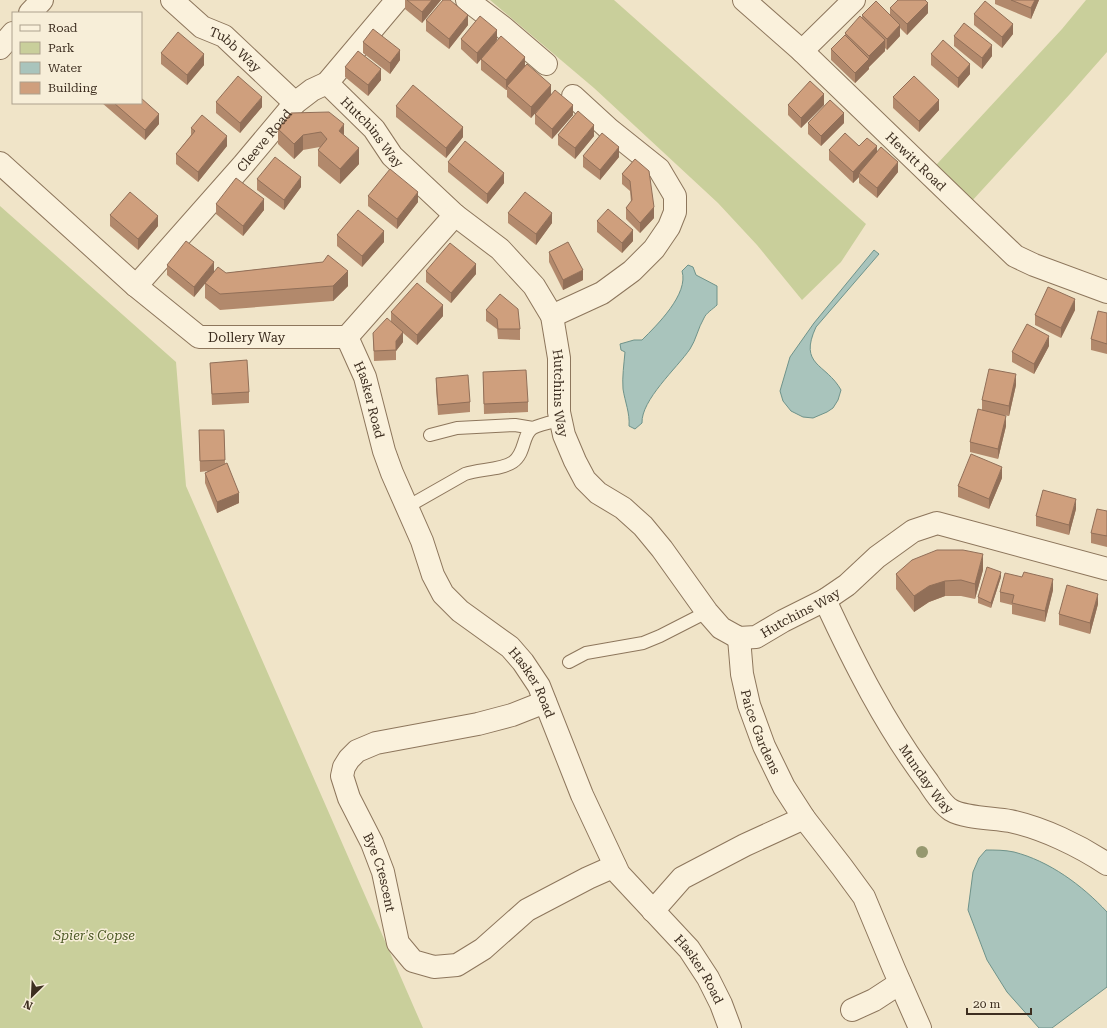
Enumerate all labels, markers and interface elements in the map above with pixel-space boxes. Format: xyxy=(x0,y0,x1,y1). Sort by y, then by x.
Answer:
legend xyxy=(12,12,142,104)
text: Road xyxy=(48,21,78,35)
street label: Tubb Way xyxy=(207,23,265,75)
text: Park xyxy=(48,41,75,55)
text: Water xyxy=(48,61,82,75)
text: Building xyxy=(48,81,97,95)
street label: Hutchins Way xyxy=(338,94,407,171)
street label: Cleeve Road xyxy=(233,105,295,175)
street label: Hewitt Road xyxy=(883,129,950,194)
street label: Dollery Way xyxy=(208,330,285,345)
street label: Hutchins Way xyxy=(550,348,572,439)
street label: Hasker Road xyxy=(351,359,388,440)
street label: Hutchins Way xyxy=(758,584,843,640)
street label: Hasker Road xyxy=(506,644,558,720)
street label: Paice Gardens xyxy=(738,688,784,776)
street label: Munday Way xyxy=(896,741,957,817)
street label: Bye Crescent xyxy=(360,830,399,913)
park label: Spier's Copse xyxy=(52,928,135,943)
street label: Hasker Road xyxy=(672,931,727,1007)
north arrow xyxy=(12,976,52,1016)
scale bar xyxy=(967,990,1031,1016)
text: N xyxy=(21,997,35,1012)
text: 20 m xyxy=(973,997,1000,1011)

